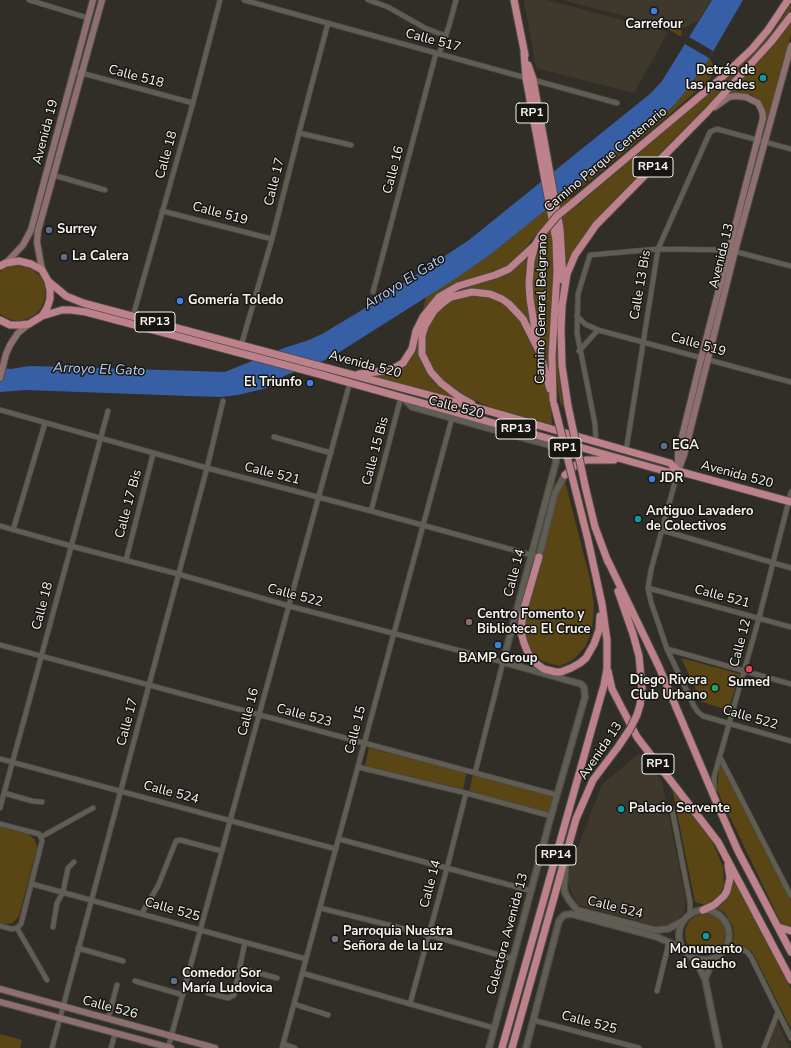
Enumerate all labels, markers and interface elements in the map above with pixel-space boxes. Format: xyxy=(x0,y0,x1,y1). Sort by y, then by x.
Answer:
marker: Carrefour xyxy=(649,6,659,16)
place label: Carrefour xyxy=(625,17,683,33)
street label: Calle 517 xyxy=(404,26,462,56)
street label: Calle 518 xyxy=(107,62,165,92)
place label: Detrás de las paredes xyxy=(686,63,755,94)
marker: Detrás de las paredes xyxy=(758,73,768,83)
street label: Avenida 19 xyxy=(30,98,62,166)
road number: RP1 xyxy=(516,103,548,123)
street label: Camino Parque Centenario xyxy=(542,104,670,216)
street label: Calle 18 xyxy=(153,129,181,181)
street label: Calle 16 xyxy=(380,144,408,196)
street label: Calle 17 xyxy=(262,156,288,208)
road number: RP14 xyxy=(633,157,673,177)
street label: Calle 519 xyxy=(191,199,249,229)
place label: Surrey xyxy=(57,222,97,238)
street label: Avenida 13 xyxy=(706,222,738,290)
marker: Surrey xyxy=(44,225,54,235)
street label: Camino General Belgrano xyxy=(533,234,551,384)
place label: La Calera xyxy=(72,249,129,265)
street label: Calle 13 Bis xyxy=(627,249,655,321)
water label: Arroyo El Gato xyxy=(361,250,449,314)
marker: La Calera xyxy=(59,252,69,262)
place label: Gomería Toledo xyxy=(188,293,283,309)
marker: Gomería Toledo xyxy=(175,296,185,306)
road number: RP13 xyxy=(135,312,175,332)
street label: Calle 519 xyxy=(669,330,727,360)
street label: Avenida 520 xyxy=(327,348,403,382)
water label: Arroyo El Gato xyxy=(53,360,145,380)
place label: El Triunfo xyxy=(244,375,302,391)
marker: El Triunfo xyxy=(305,378,315,388)
street label: Calle 520 xyxy=(427,393,485,423)
street label: Calle 15 Bis xyxy=(359,415,393,487)
road number: RP13 xyxy=(496,419,536,439)
road number: RP1 xyxy=(549,438,581,458)
place label: EGA xyxy=(672,438,699,454)
marker: EGA xyxy=(659,441,669,451)
street label: Avenida 520 xyxy=(699,458,775,492)
street label: Calle 521 xyxy=(243,460,301,488)
street label: Calle 17 Bis xyxy=(112,468,146,540)
place label: JDR xyxy=(660,471,683,487)
marker: JDR xyxy=(647,474,657,484)
place label: Antiguo Lavadero de Colectivos xyxy=(646,504,753,535)
marker: Antiguo Lavadero de Colectivos xyxy=(633,514,643,524)
street label: Calle 14 xyxy=(501,547,529,599)
street label: Calle 18 xyxy=(29,580,57,632)
street label: Calle 522 xyxy=(266,581,324,611)
street label: Calle 521 xyxy=(693,582,751,612)
place label: Centro Fomento y Biblioteca El Cruce xyxy=(477,607,591,638)
marker: Centro Fomento y Biblioteca El Cruce xyxy=(464,617,474,627)
street label: Calle 12 xyxy=(727,617,755,669)
marker: BAMP Group xyxy=(493,640,503,650)
place label: BAMP Group xyxy=(458,651,538,667)
marker: Sumed xyxy=(744,664,754,674)
place label: Diego Rivera Club Urbano xyxy=(630,673,707,704)
place label: Sumed xyxy=(728,675,770,691)
marker: Diego Rivera Club Urbano xyxy=(710,683,720,693)
street label: Calle 16 xyxy=(235,686,263,738)
street label: Calle 17 xyxy=(114,696,142,748)
street label: Calle 523 xyxy=(275,701,333,731)
street label: Calle 522 xyxy=(721,703,779,733)
street label: Calle 15 xyxy=(342,704,370,756)
street label: Avenida 13 xyxy=(576,719,626,783)
road number: RP1 xyxy=(642,754,674,774)
street label: Calle 524 xyxy=(142,778,200,808)
place label: Palacio Servente xyxy=(629,801,730,817)
marker: Palacio Servente xyxy=(616,804,626,814)
road number: RP14 xyxy=(536,845,576,865)
street label: Calle 14 xyxy=(417,858,445,910)
street label: Colectora Avenida 13 xyxy=(484,871,532,997)
street label: Calle 524 xyxy=(586,894,644,922)
street label: Calle 525 xyxy=(143,895,201,925)
place label: Parroquia Nuestra Señora de la Luz xyxy=(343,924,453,955)
marker: Monumento al Gaucho xyxy=(701,931,711,941)
marker: Parroquia Nuestra Señora de la Luz xyxy=(330,934,340,944)
place label: Monumento al Gaucho xyxy=(670,942,742,973)
place label: Comedor Sor María Ludovica xyxy=(182,966,273,997)
marker: Comedor Sor María Ludovica xyxy=(169,976,179,986)
street label: Calle 526 xyxy=(81,993,139,1023)
street label: Calle 525 xyxy=(560,1008,618,1038)

